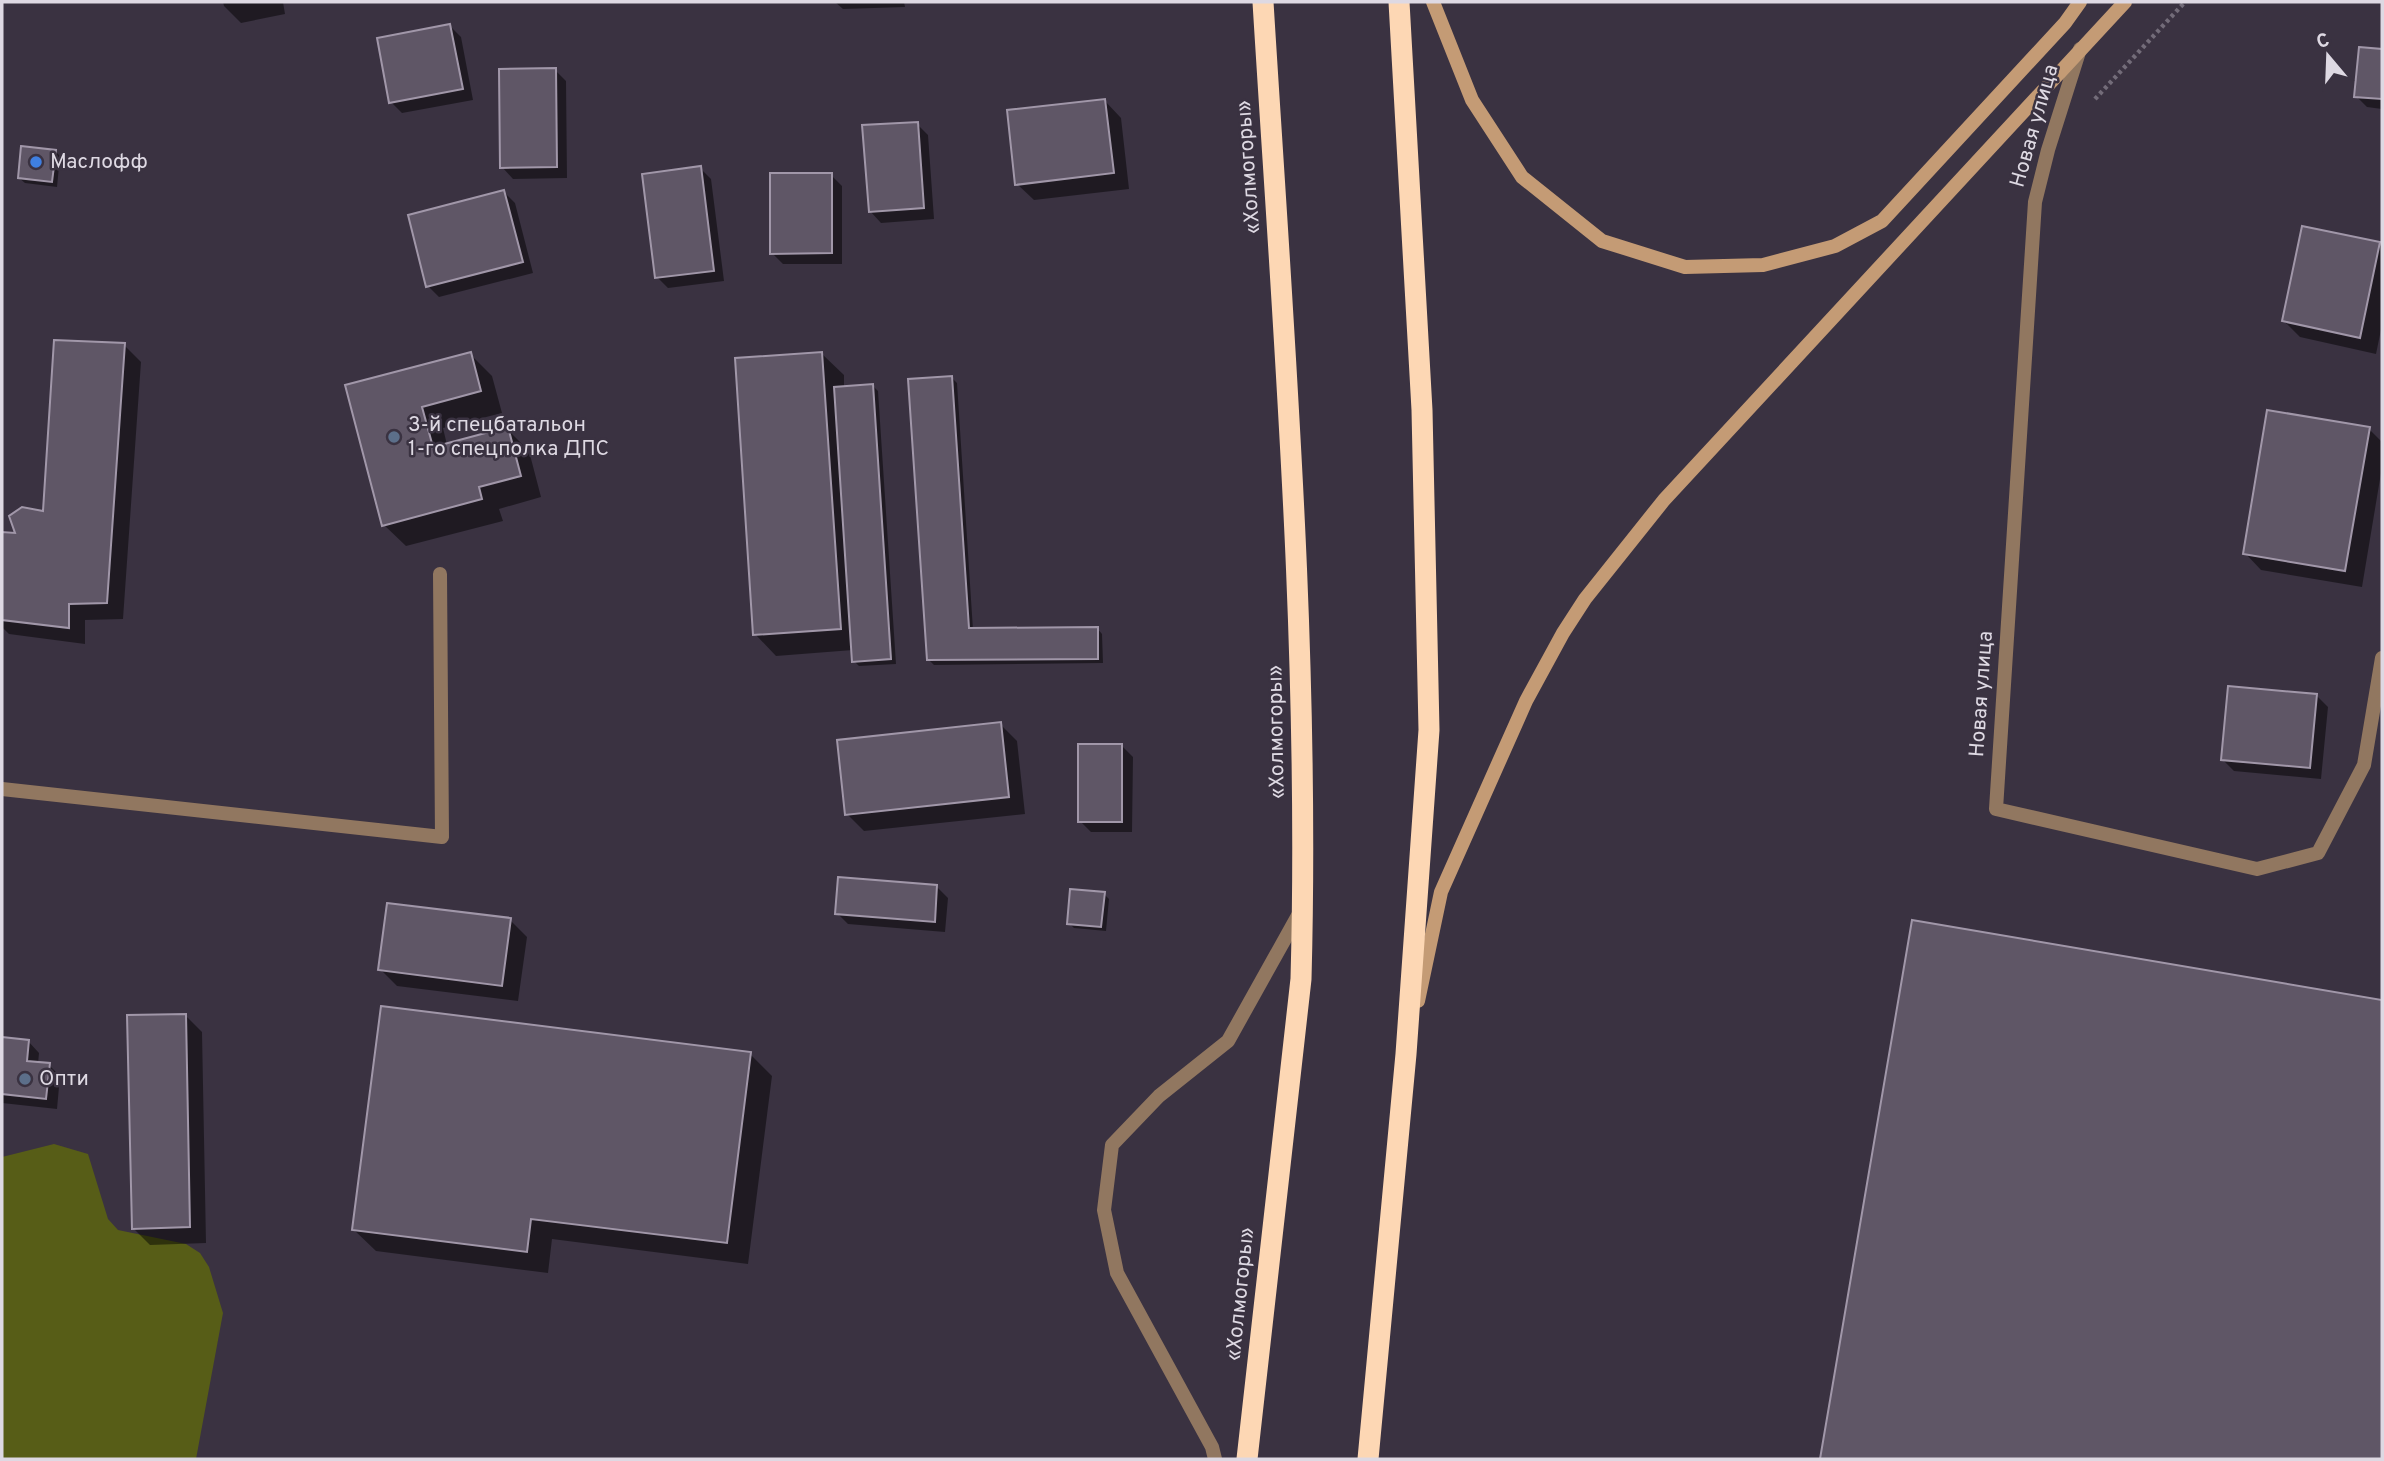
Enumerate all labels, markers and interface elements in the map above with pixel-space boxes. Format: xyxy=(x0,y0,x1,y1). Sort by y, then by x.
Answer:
north arrow xyxy=(2293,21,2363,91)
text: С xyxy=(2313,28,2333,55)
street label: Новая улица xyxy=(2005,61,2065,191)
street label: «Холмогоры» xyxy=(1231,99,1267,235)
place label: Маслофф xyxy=(50,149,148,176)
marker: Маслофф xyxy=(28,154,44,170)
place label: 3-й спецбатальон 1-го спецполка ДПС xyxy=(408,412,609,463)
marker: 3-й спецбатальон 1-го спецполка ДПС xyxy=(386,429,402,445)
street label: Новая улица xyxy=(1964,630,2000,758)
street label: «Холмогоры» xyxy=(1262,665,1292,799)
place label: Опти xyxy=(39,1066,89,1093)
marker: Опти xyxy=(17,1071,33,1087)
street label: «Холмогоры» xyxy=(1221,1226,1261,1362)

